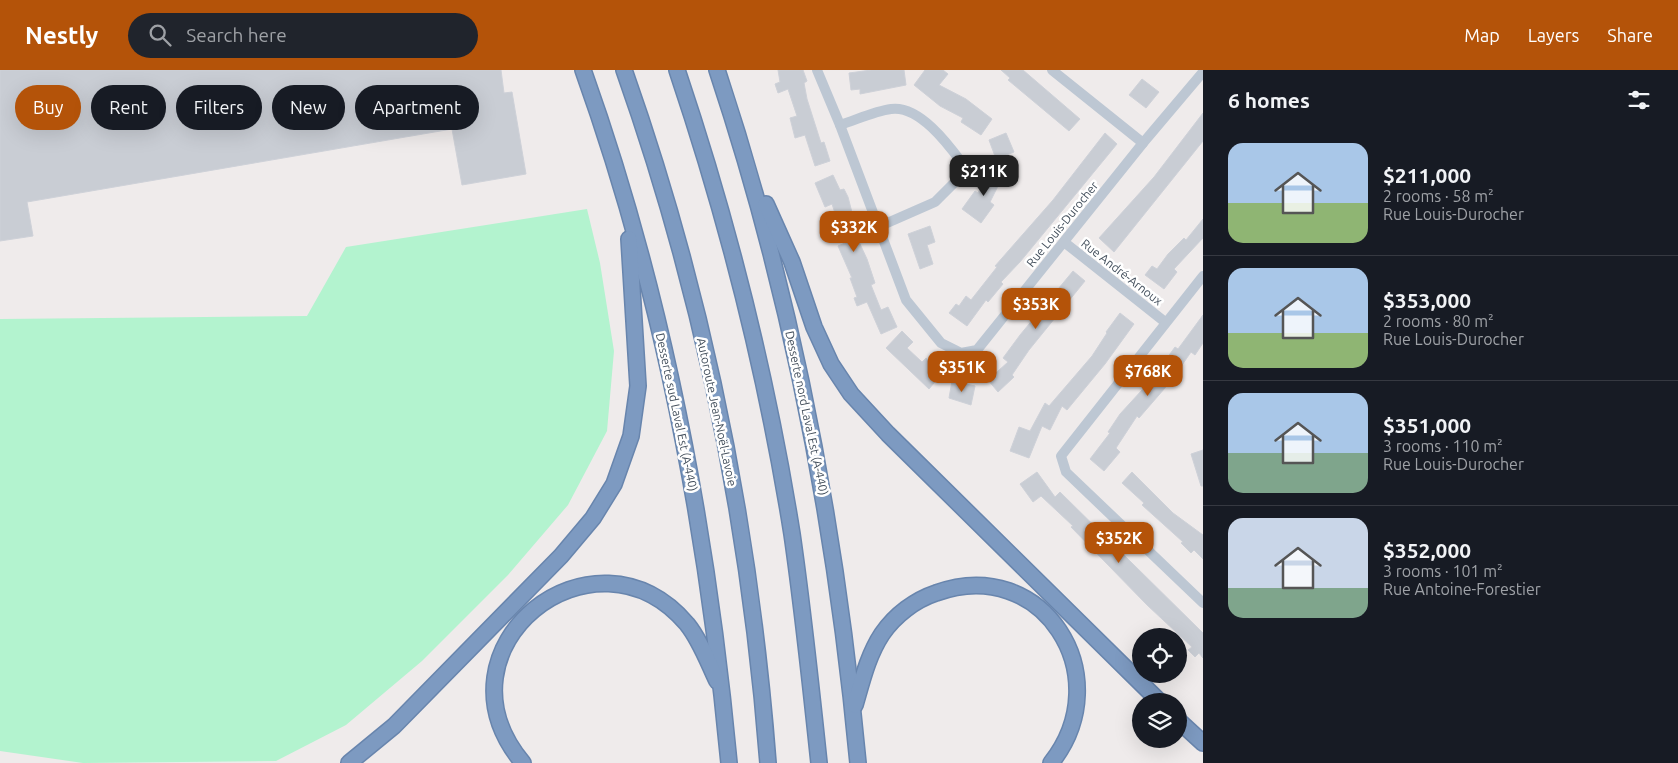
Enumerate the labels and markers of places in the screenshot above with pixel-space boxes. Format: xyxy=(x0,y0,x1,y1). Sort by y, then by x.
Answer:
pin: $211K xyxy=(949,154,1019,197)
pin: $332K xyxy=(819,210,889,253)
pin: $353K xyxy=(1001,288,1071,330)
pin: $351K xyxy=(927,350,997,393)
pin: $768K xyxy=(1113,354,1183,397)
pin: $352K xyxy=(1084,522,1154,564)

